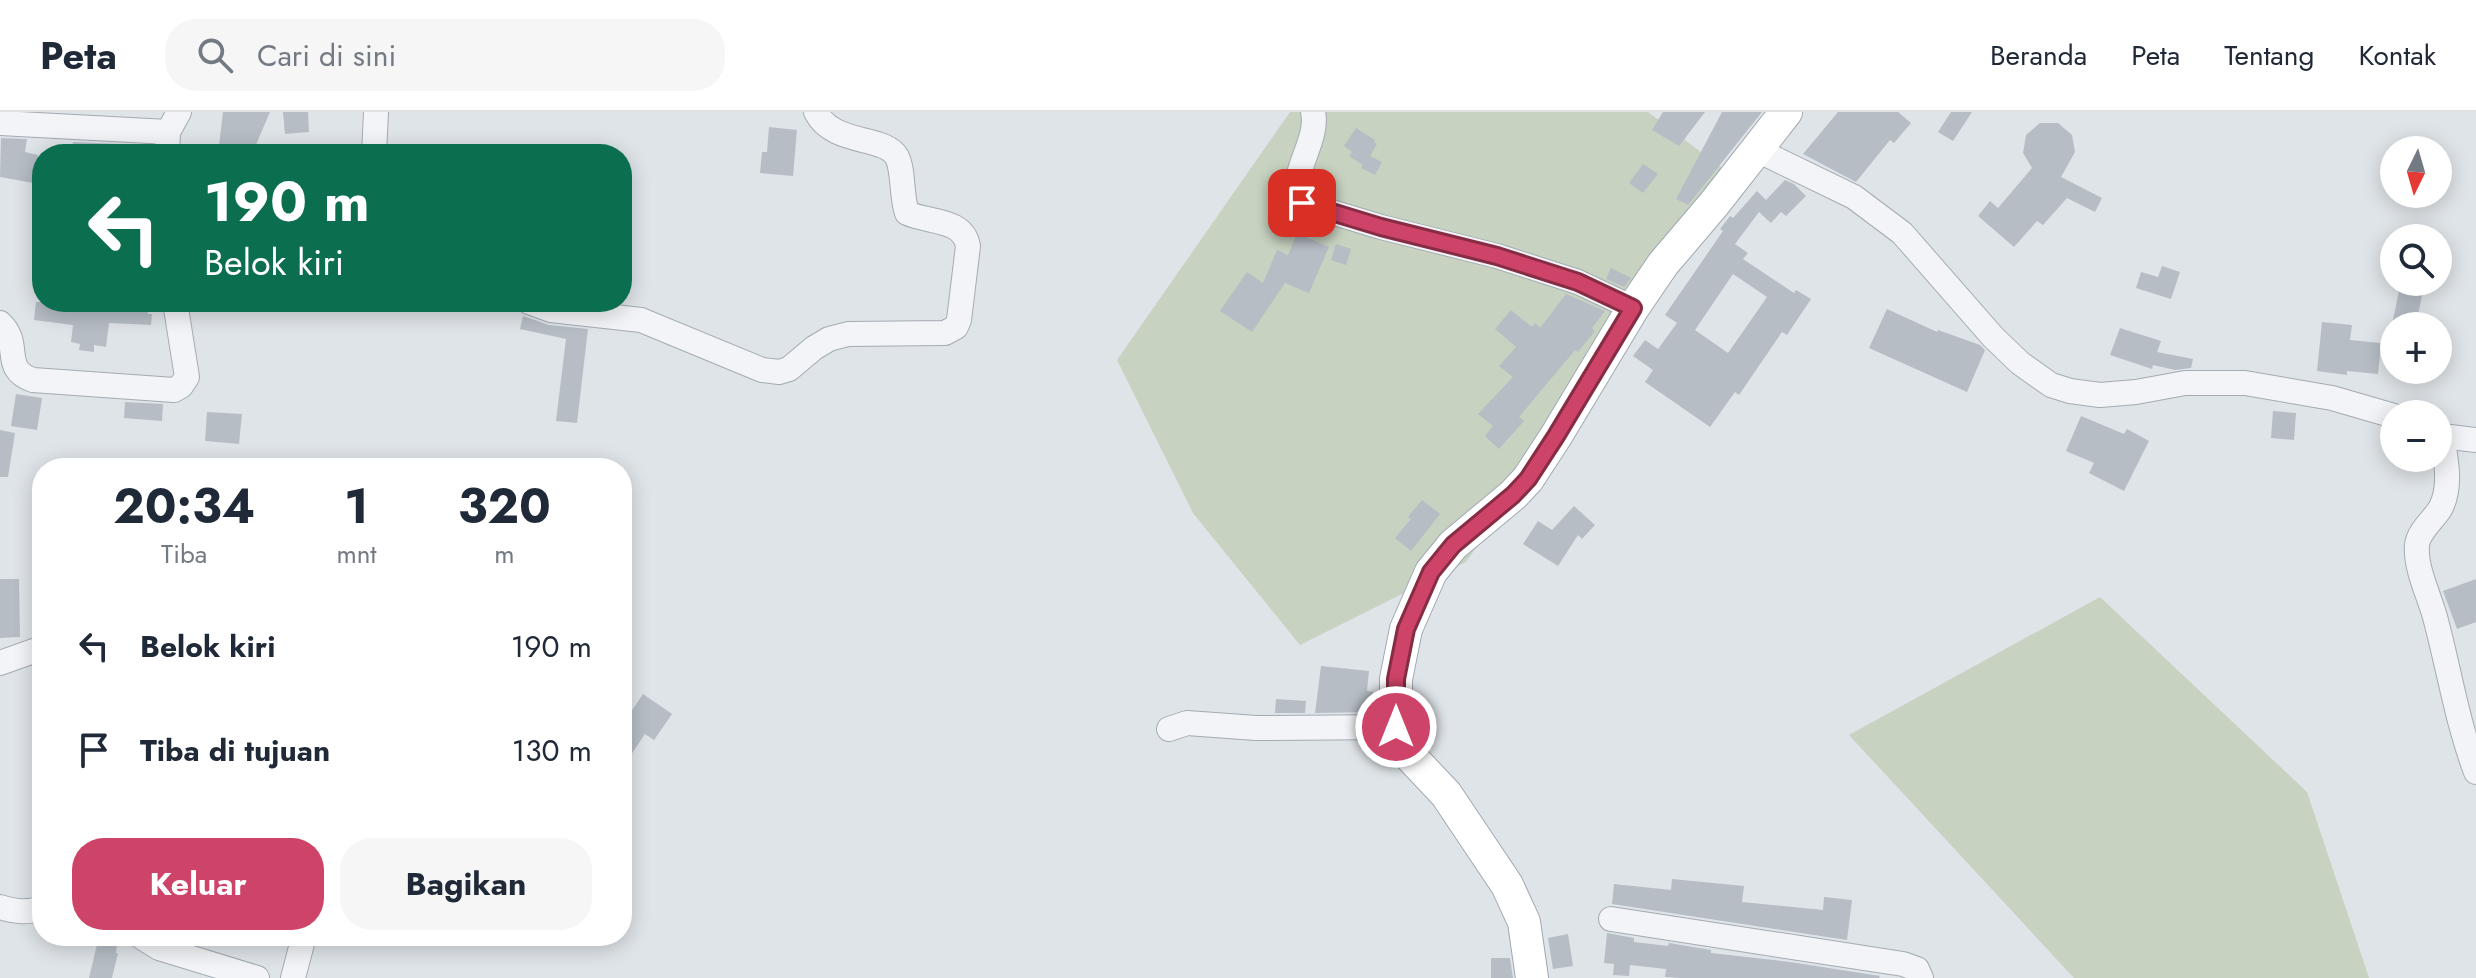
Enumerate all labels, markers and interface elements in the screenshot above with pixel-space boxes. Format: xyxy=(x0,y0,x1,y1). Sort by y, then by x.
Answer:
search box xyxy=(165,19,725,91)
text: Peta xyxy=(40,28,117,83)
icon: search xyxy=(193,33,237,77)
text: Cari di sini xyxy=(257,34,396,77)
text: Beranda xyxy=(1990,35,2087,76)
text: Peta xyxy=(2131,35,2180,76)
text: Tentang xyxy=(2224,35,2315,76)
text: Kontak xyxy=(2359,35,2436,76)
north arrow xyxy=(2380,136,2452,208)
map controls xyxy=(2380,136,2452,472)
text: 190 m xyxy=(204,161,370,242)
pin xyxy=(1268,169,1336,237)
icon: left xyxy=(72,176,176,280)
icon: arrive xyxy=(1280,181,1324,225)
button: search xyxy=(2380,224,2452,296)
text: Belok kiri xyxy=(204,236,344,288)
button: + xyxy=(2380,312,2452,384)
button: − xyxy=(2380,400,2452,472)
text: 20:34 xyxy=(113,472,255,541)
text: 1 xyxy=(344,472,369,541)
text: 320 xyxy=(458,472,551,541)
text: Tiba xyxy=(161,535,207,573)
text: mnt xyxy=(336,535,377,573)
text: m xyxy=(494,535,514,573)
icon: left xyxy=(72,624,116,668)
text: Belok kiri xyxy=(140,625,275,668)
text: 190 m xyxy=(511,625,592,668)
position arrow xyxy=(1354,685,1438,769)
icon: arrive xyxy=(72,728,116,772)
text: Tiba di tujuan xyxy=(140,729,330,772)
text: 130 m xyxy=(512,729,592,772)
button: Keluar xyxy=(72,838,324,930)
button: Bagikan xyxy=(340,838,592,930)

